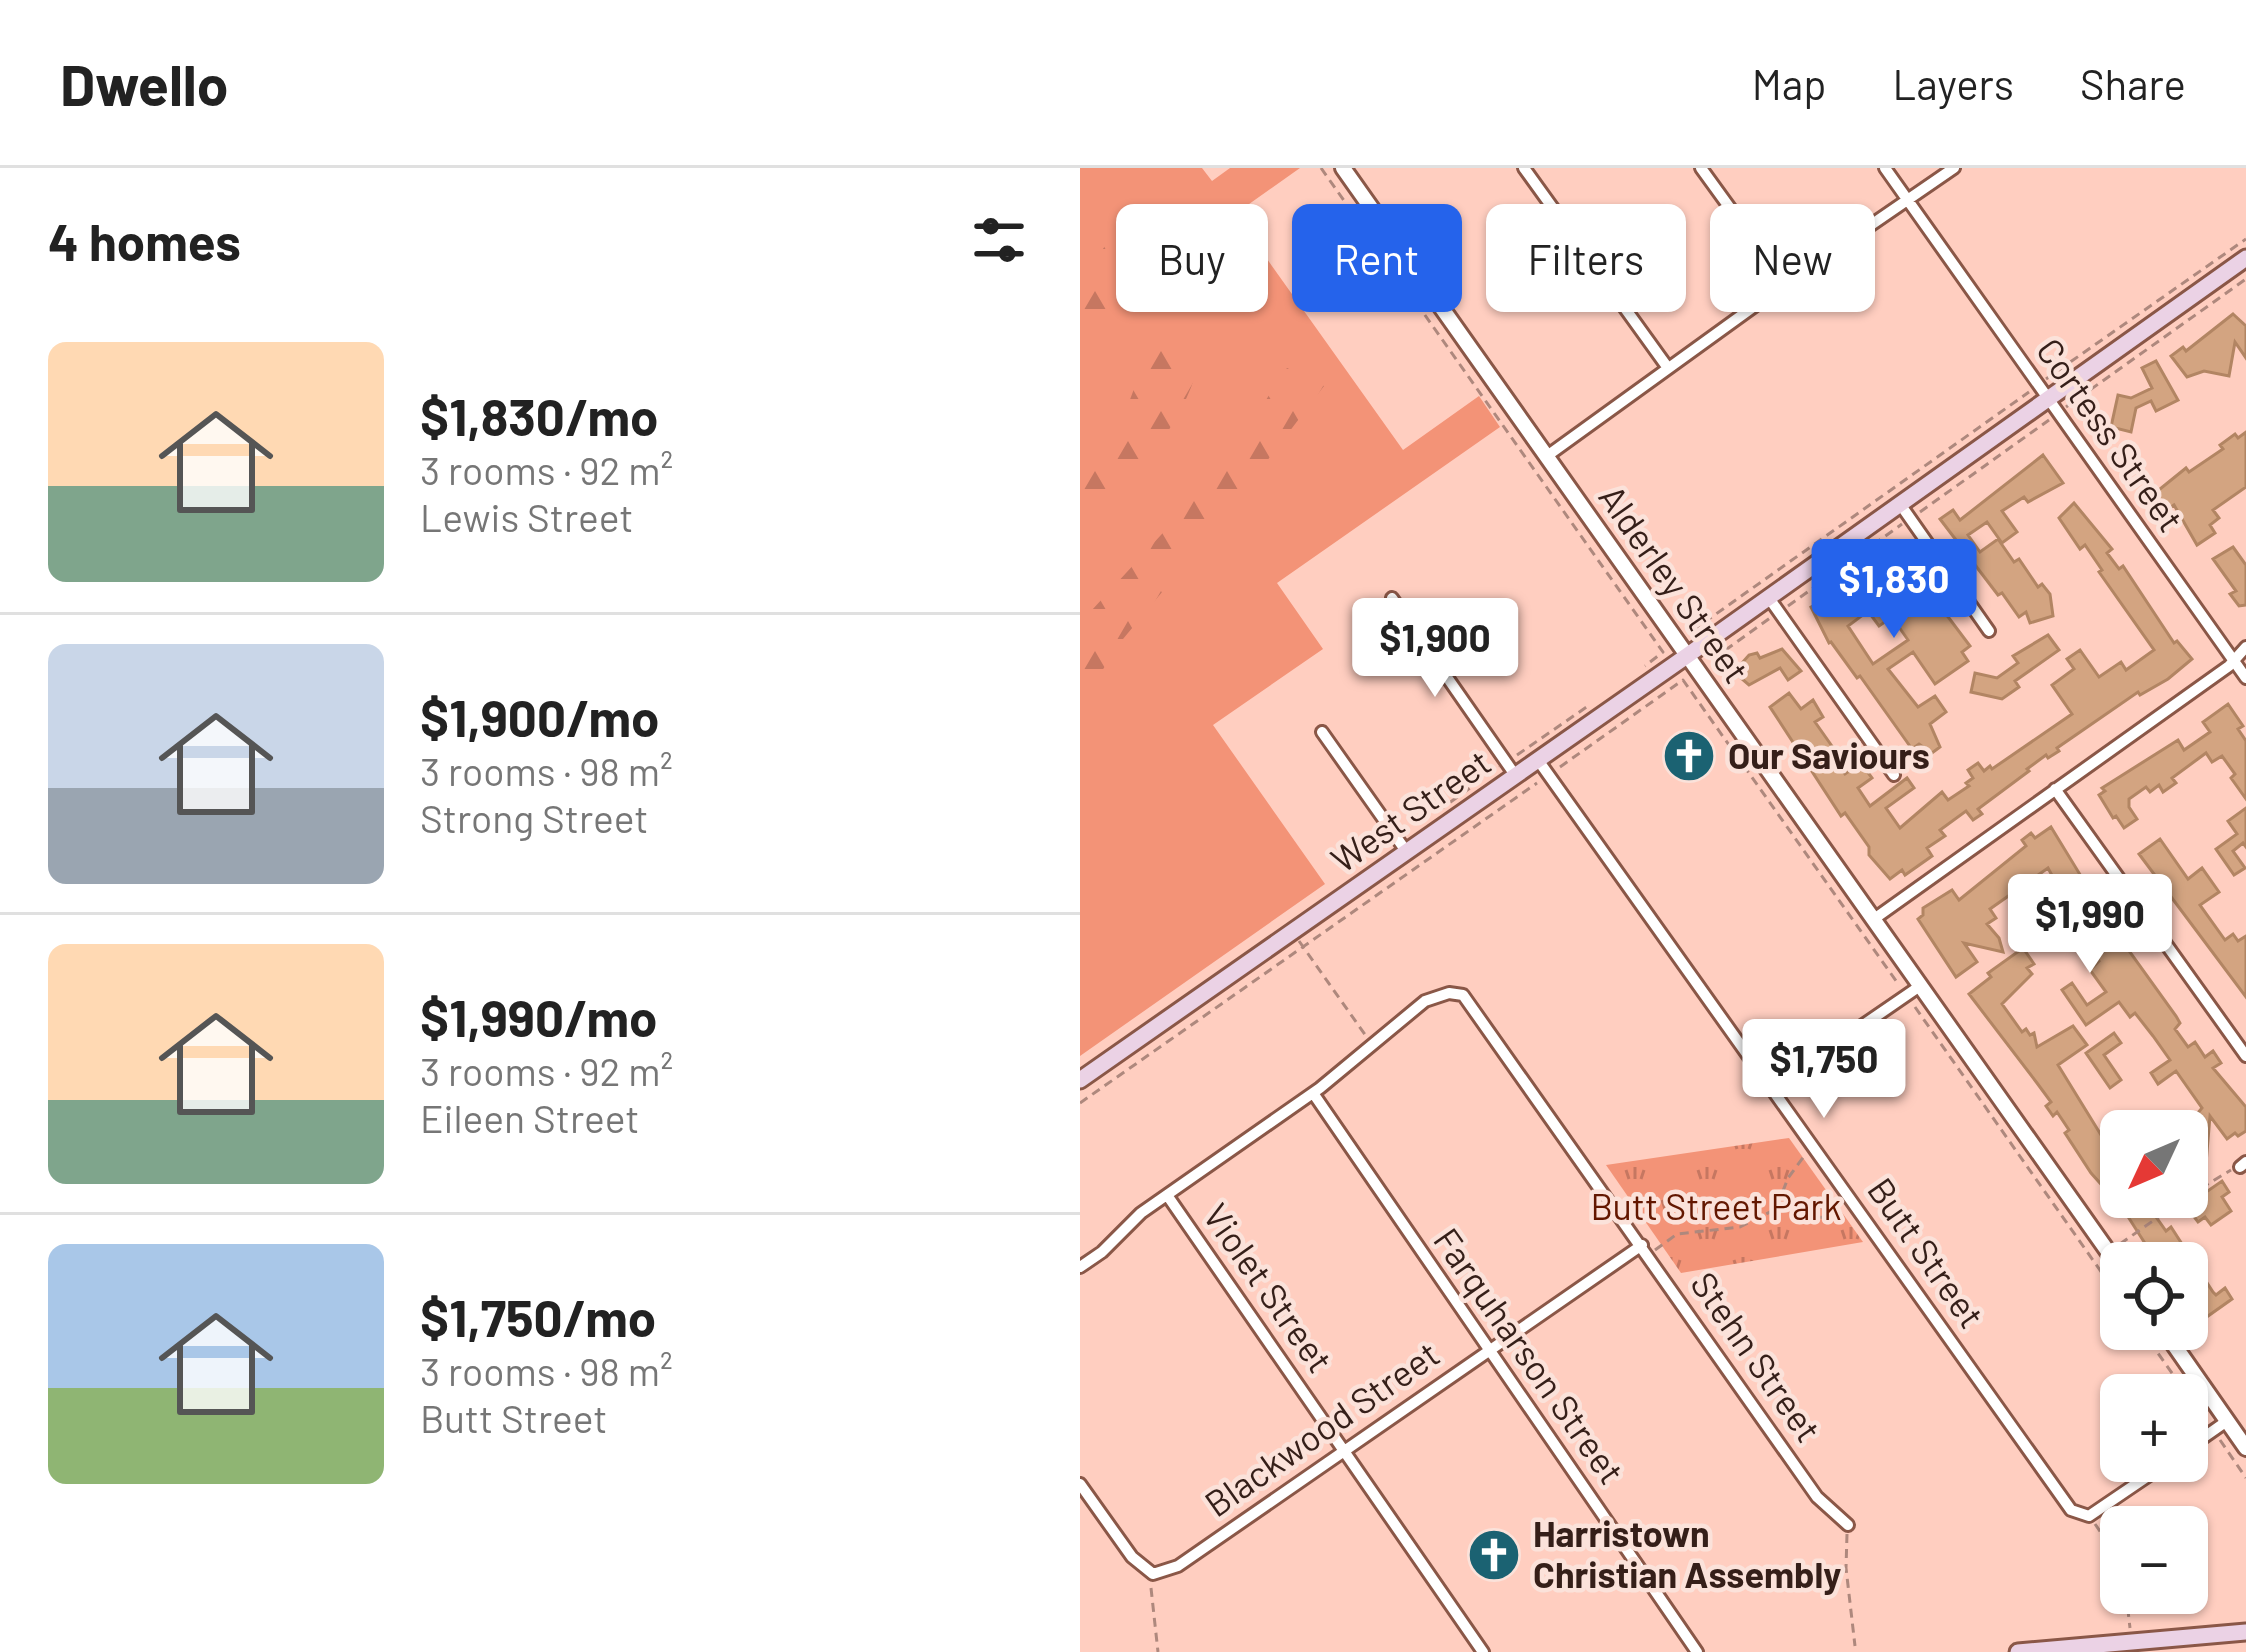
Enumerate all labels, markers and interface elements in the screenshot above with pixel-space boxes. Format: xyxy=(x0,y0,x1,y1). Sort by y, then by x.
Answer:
text: Dwello xyxy=(60,49,229,117)
text: Map xyxy=(1752,58,1826,108)
text: Layers xyxy=(1892,58,2014,108)
text: Share xyxy=(2080,58,2186,108)
chip: Buy xyxy=(1116,204,1268,312)
chip: Rent xyxy=(1292,204,1462,312)
chip: Filters xyxy=(1486,204,1686,312)
chip: New xyxy=(1710,204,1875,312)
icon: filters xyxy=(966,207,1032,273)
text: 4 homes xyxy=(48,210,241,271)
street label: Cortess Street xyxy=(2029,329,2194,539)
text: $1,830/mo xyxy=(420,385,658,446)
icon: home xyxy=(144,390,288,534)
text: 3 rooms · 92 m² xyxy=(420,446,673,493)
street label: Alderley Street xyxy=(1591,476,1759,690)
text: Lewis Street xyxy=(420,493,634,540)
pin: $1,830 xyxy=(1796,539,1992,641)
text: $1,830 xyxy=(1839,554,1949,601)
pin: $1,900 xyxy=(1337,598,1533,700)
text: $1,900 xyxy=(1379,613,1491,660)
text: $1,900/mo xyxy=(420,686,659,747)
icon: home xyxy=(144,692,288,836)
church icon: Our Saviours xyxy=(1661,728,1717,784)
place label: Our Saviours xyxy=(1728,733,1930,776)
street label: West Street xyxy=(1322,739,1498,880)
text: 3 rooms · 98 m² xyxy=(420,747,673,794)
text: Strong Street xyxy=(420,794,648,841)
pin: $1,990 xyxy=(1992,874,2188,976)
text: $1,990 xyxy=(2035,889,2145,936)
text: $1,990/mo xyxy=(420,986,657,1047)
icon: home xyxy=(144,992,288,1136)
pin: $1,750 xyxy=(1726,1019,1922,1121)
text: $1,750 xyxy=(1769,1034,1879,1081)
text: 3 rooms · 92 m² xyxy=(420,1047,673,1094)
text: Eileen Street xyxy=(420,1094,639,1141)
north arrow xyxy=(2100,1110,2208,1218)
map controls xyxy=(2100,1110,2208,1614)
street label: Butt Street xyxy=(1860,1169,1994,1335)
park label: Butt Street Park xyxy=(1591,1184,1842,1227)
street label: Violet Street xyxy=(1195,1195,1343,1380)
street label: Farquharson Street xyxy=(1426,1219,1634,1491)
button: locate xyxy=(2100,1242,2208,1350)
street label: Stehn Street xyxy=(1683,1263,1831,1449)
text: $1,750/mo xyxy=(420,1286,656,1347)
icon: home xyxy=(144,1292,288,1436)
street label: Blackwood Street xyxy=(1196,1331,1446,1524)
text: 3 rooms · 98 m² xyxy=(420,1347,673,1394)
button: + xyxy=(2100,1374,2208,1482)
text: Butt Street xyxy=(420,1394,607,1441)
button: − xyxy=(2100,1506,2208,1614)
place label: Harristown Christian Assembly xyxy=(1533,1511,1841,1595)
church icon: Harristown Christian Assembly xyxy=(1466,1527,1522,1583)

